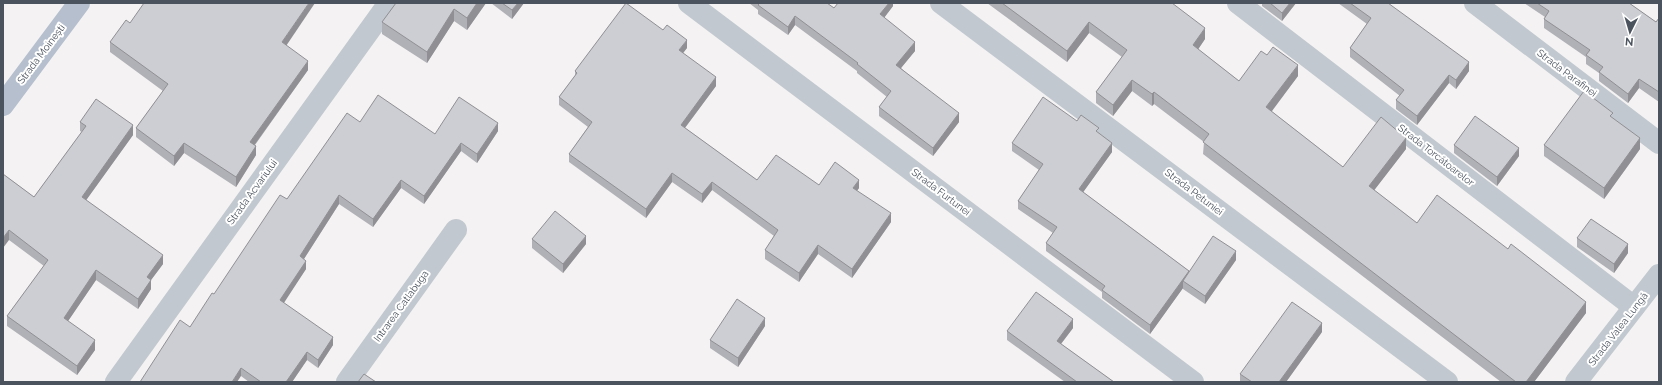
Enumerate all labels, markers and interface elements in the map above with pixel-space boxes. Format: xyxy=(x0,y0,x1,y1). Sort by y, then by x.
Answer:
north arrow xyxy=(1610,12,1650,52)
street label: Strada Moinești xyxy=(15,22,67,86)
text: N xyxy=(1624,35,1634,48)
street label: Strada Parafinei xyxy=(1535,47,1599,99)
street label: Strada Torcătoarelor xyxy=(1396,122,1477,188)
street label: Strada Acvariului xyxy=(225,157,279,227)
street label: Strada Furtunei xyxy=(909,166,973,218)
street label: Strada Petuniei xyxy=(1163,167,1225,217)
street label: Intrarea Catlabuga xyxy=(371,268,431,344)
street label: Strada Valea Lungă xyxy=(1586,290,1650,368)

